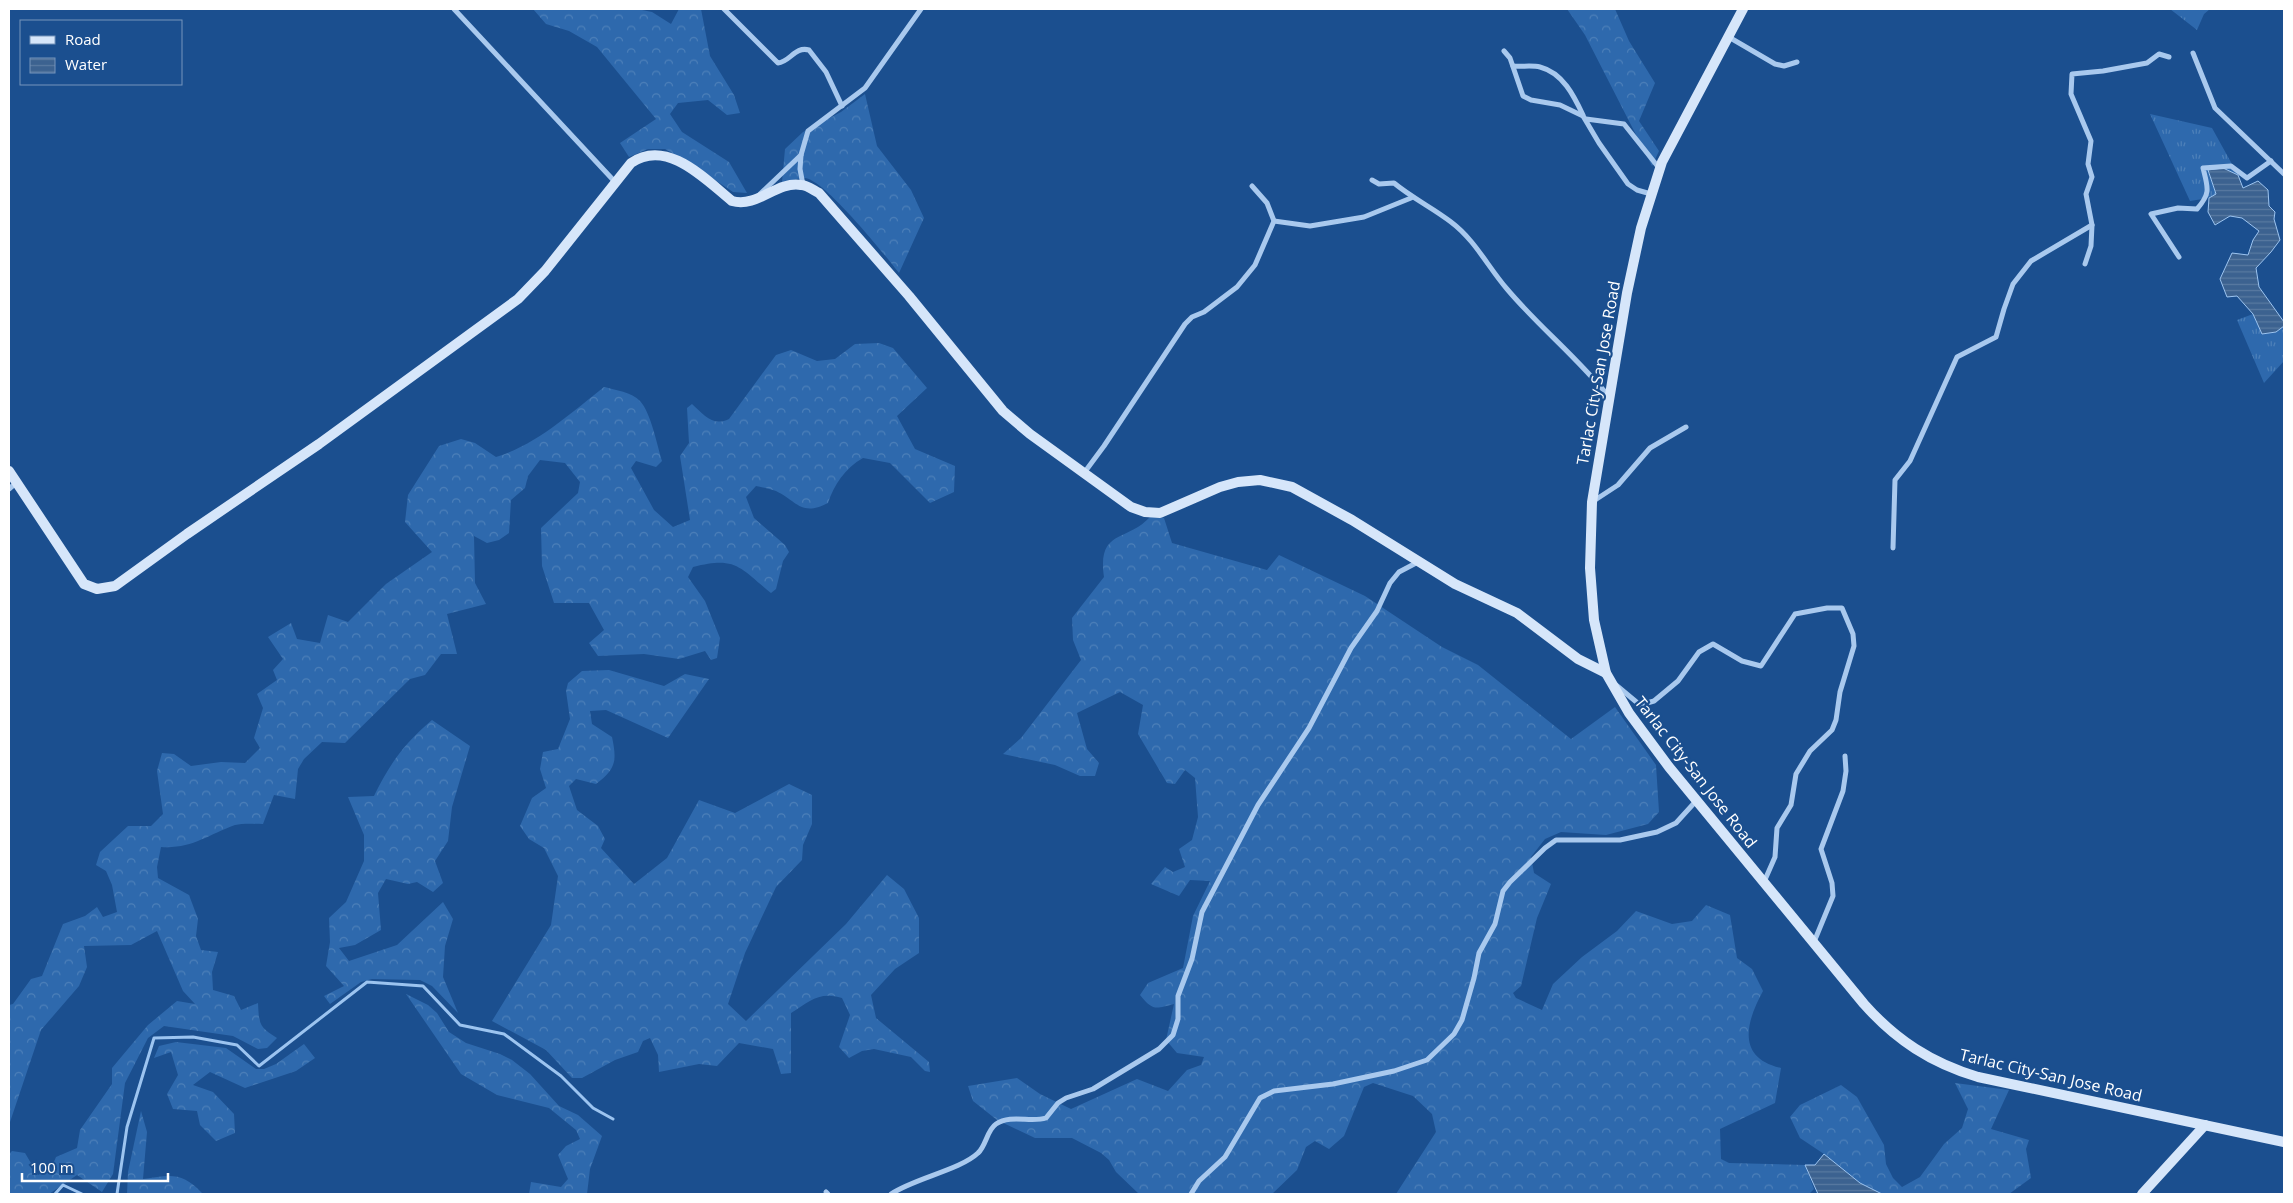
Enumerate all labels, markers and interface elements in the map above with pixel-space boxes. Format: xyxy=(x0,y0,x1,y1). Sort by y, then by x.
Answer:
legend xyxy=(20,20,182,85)
text: Road xyxy=(65,29,101,49)
text: Water xyxy=(65,54,107,74)
street label: Tarlac City-San Jose Road xyxy=(1571,279,1625,467)
street label: Tarlac City-San Jose Road xyxy=(1630,692,1762,852)
street label: Tarlac City-San Jose Road xyxy=(1958,1043,2144,1107)
scale bar xyxy=(22,1150,169,1182)
text: 100 m xyxy=(30,1157,74,1177)

